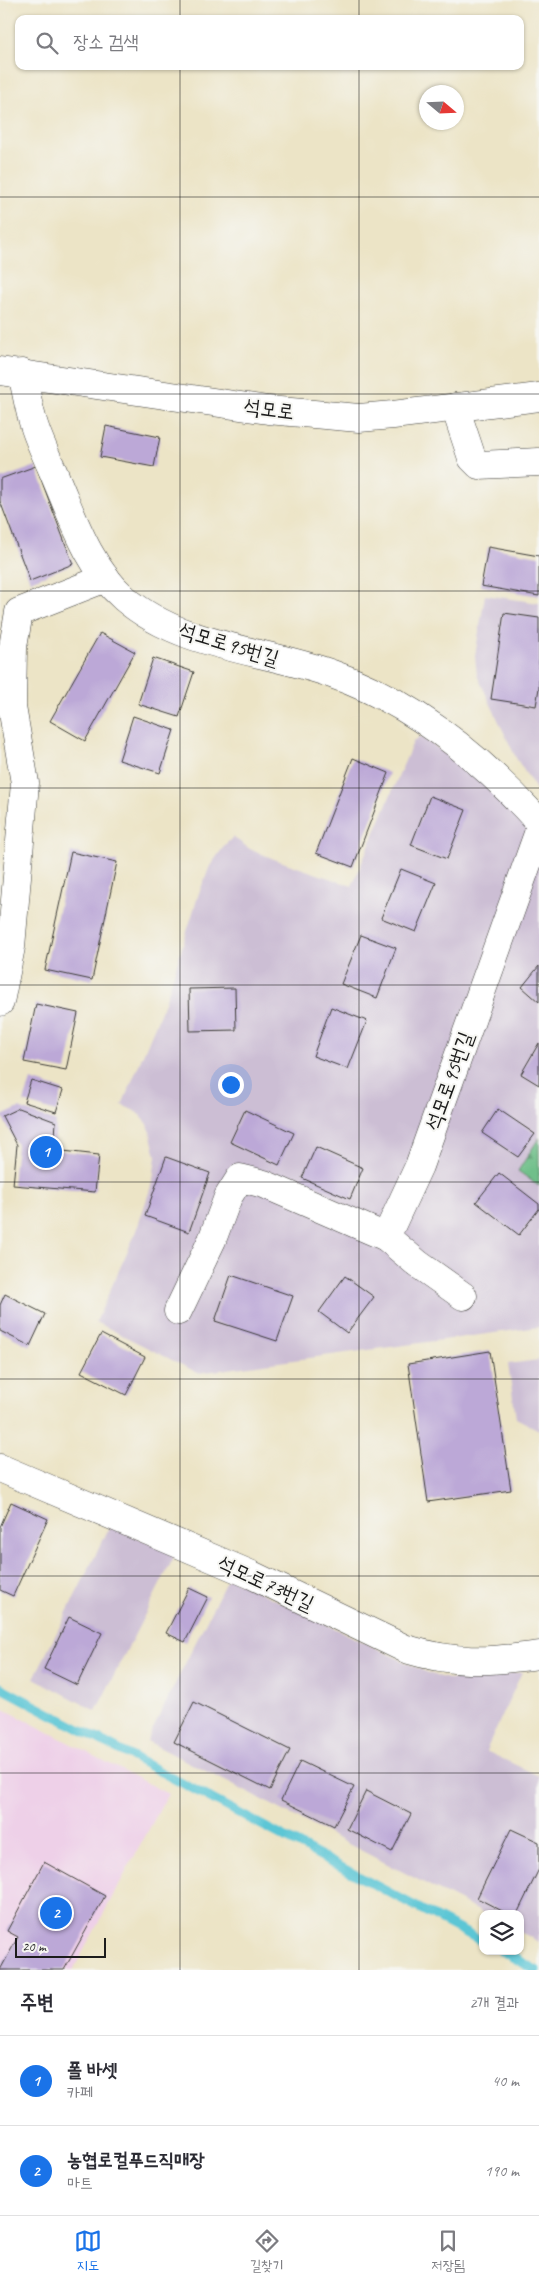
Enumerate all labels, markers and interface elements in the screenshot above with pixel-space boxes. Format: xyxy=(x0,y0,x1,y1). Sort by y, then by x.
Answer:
search box xyxy=(15,15,524,70)
icon: search xyxy=(33,29,61,57)
text: 장소 검색 xyxy=(73,30,139,54)
north arrow xyxy=(419,85,464,130)
street label: 석모로 xyxy=(242,393,296,425)
street label: 석모로95번길 xyxy=(176,616,282,672)
street label: 석모로95번길 xyxy=(419,1028,479,1134)
your location xyxy=(218,1072,244,1098)
pin: 1 xyxy=(30,1133,62,1171)
street label: 석모로73번길 xyxy=(214,1549,318,1617)
pin: 2 xyxy=(40,1894,72,1932)
map controls xyxy=(479,1910,524,1955)
button: layers xyxy=(479,1910,524,1955)
scale bar xyxy=(15,1935,106,1958)
text: 20 m xyxy=(22,1938,46,1955)
text: 주변 xyxy=(20,1989,54,2015)
text: 2개 결과 xyxy=(469,1993,519,2013)
text: 폴 바셋 xyxy=(67,2058,117,2082)
text: 1 xyxy=(32,2071,40,2091)
text: 40 m xyxy=(492,2071,519,2091)
text: 카페 xyxy=(67,2083,93,2103)
text: 농협로컬푸드직매장 xyxy=(67,2148,205,2172)
text: 2 xyxy=(32,2161,40,2181)
text: 190 m xyxy=(485,2161,519,2181)
text: 마트 xyxy=(67,2173,93,2193)
tab: 지도 xyxy=(74,2227,102,2275)
tab: 길찾기 xyxy=(250,2227,283,2275)
tab: 저장됨 xyxy=(431,2227,465,2275)

